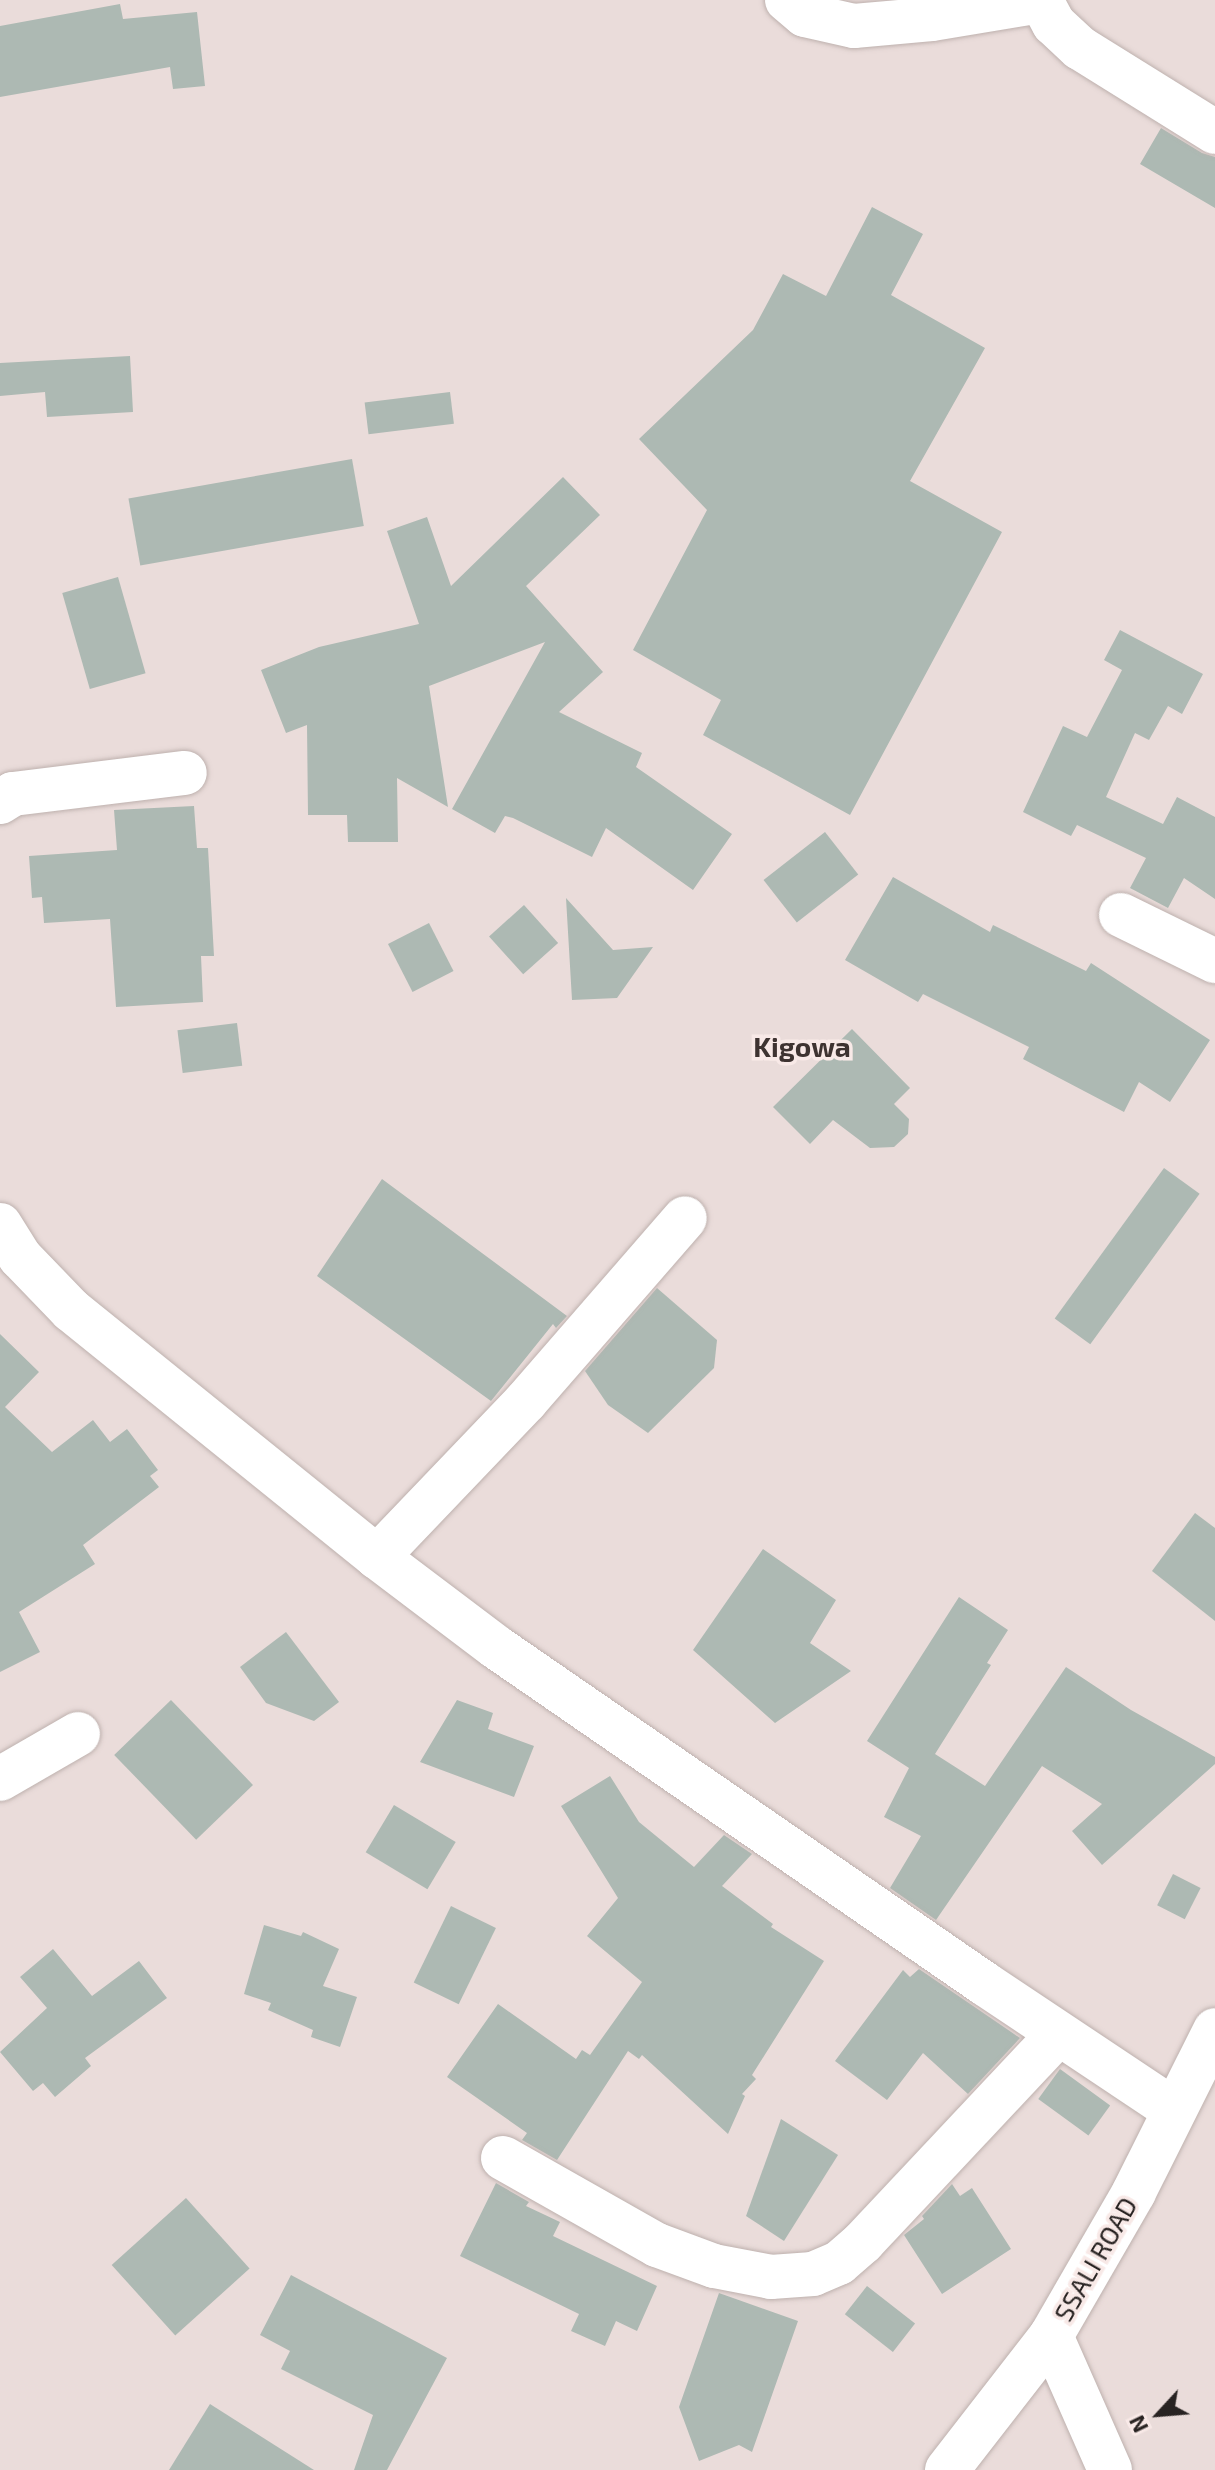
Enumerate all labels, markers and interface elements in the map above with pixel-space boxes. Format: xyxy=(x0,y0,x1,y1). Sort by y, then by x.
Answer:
district label: Kigowa xyxy=(753,1029,851,1063)
street label: SSALI ROAD xyxy=(1047,2191,1143,2327)
north arrow xyxy=(1119,2374,1199,2454)
text: N xyxy=(1122,2412,1153,2437)

